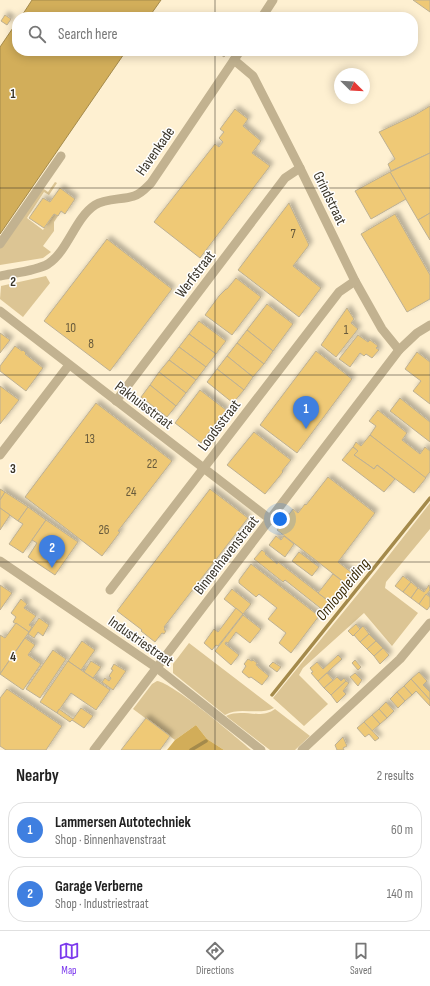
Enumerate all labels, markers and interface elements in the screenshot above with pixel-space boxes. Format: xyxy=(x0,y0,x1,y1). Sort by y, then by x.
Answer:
search box xyxy=(12,12,418,56)
icon: search xyxy=(26,23,48,45)
text: Search here xyxy=(58,25,118,44)
north arrow xyxy=(334,68,370,104)
text: 1 xyxy=(10,86,16,102)
street label: Havenkade xyxy=(132,123,179,179)
street label: Grindstraat xyxy=(308,168,351,229)
house number: 7 xyxy=(290,226,296,242)
street label: Werfstraat xyxy=(171,246,220,302)
text: 2 xyxy=(10,274,16,290)
house number: 10 xyxy=(66,320,76,336)
house number: 1 xyxy=(344,322,349,338)
house number: 8 xyxy=(88,336,94,352)
street label: Pakhuisstraat xyxy=(111,377,177,434)
street label: Loodsstraat xyxy=(194,396,245,455)
pin: 1 xyxy=(293,396,319,429)
house number: 13 xyxy=(85,431,95,447)
house number: 22 xyxy=(147,456,157,472)
text: 3 xyxy=(10,461,16,477)
house number: 24 xyxy=(126,484,137,500)
your location xyxy=(270,509,290,529)
street label: Binnenhavenstraat xyxy=(190,512,263,599)
house number: 26 xyxy=(98,522,110,538)
pin: 2 xyxy=(39,535,65,568)
water label: Omloopleiding xyxy=(312,554,374,625)
street label: Industriestraat xyxy=(104,612,177,671)
text: 4 xyxy=(10,649,16,665)
text: Nearby xyxy=(16,766,59,786)
text: 2 results xyxy=(377,768,414,784)
text: Lammersen Autotechniek xyxy=(55,813,191,832)
text: 1 xyxy=(27,822,33,838)
text: 60 m xyxy=(391,822,413,838)
text: Shop · Binnenhavenstraat xyxy=(55,832,166,848)
text: Garage Verberne xyxy=(55,877,143,896)
text: 2 xyxy=(27,886,33,902)
text: 140 m xyxy=(387,886,413,902)
text: Shop · Industriestraat xyxy=(55,896,149,912)
tab: Map xyxy=(58,940,80,977)
tab: Directions xyxy=(196,940,234,977)
tab: Saved xyxy=(350,940,372,977)

